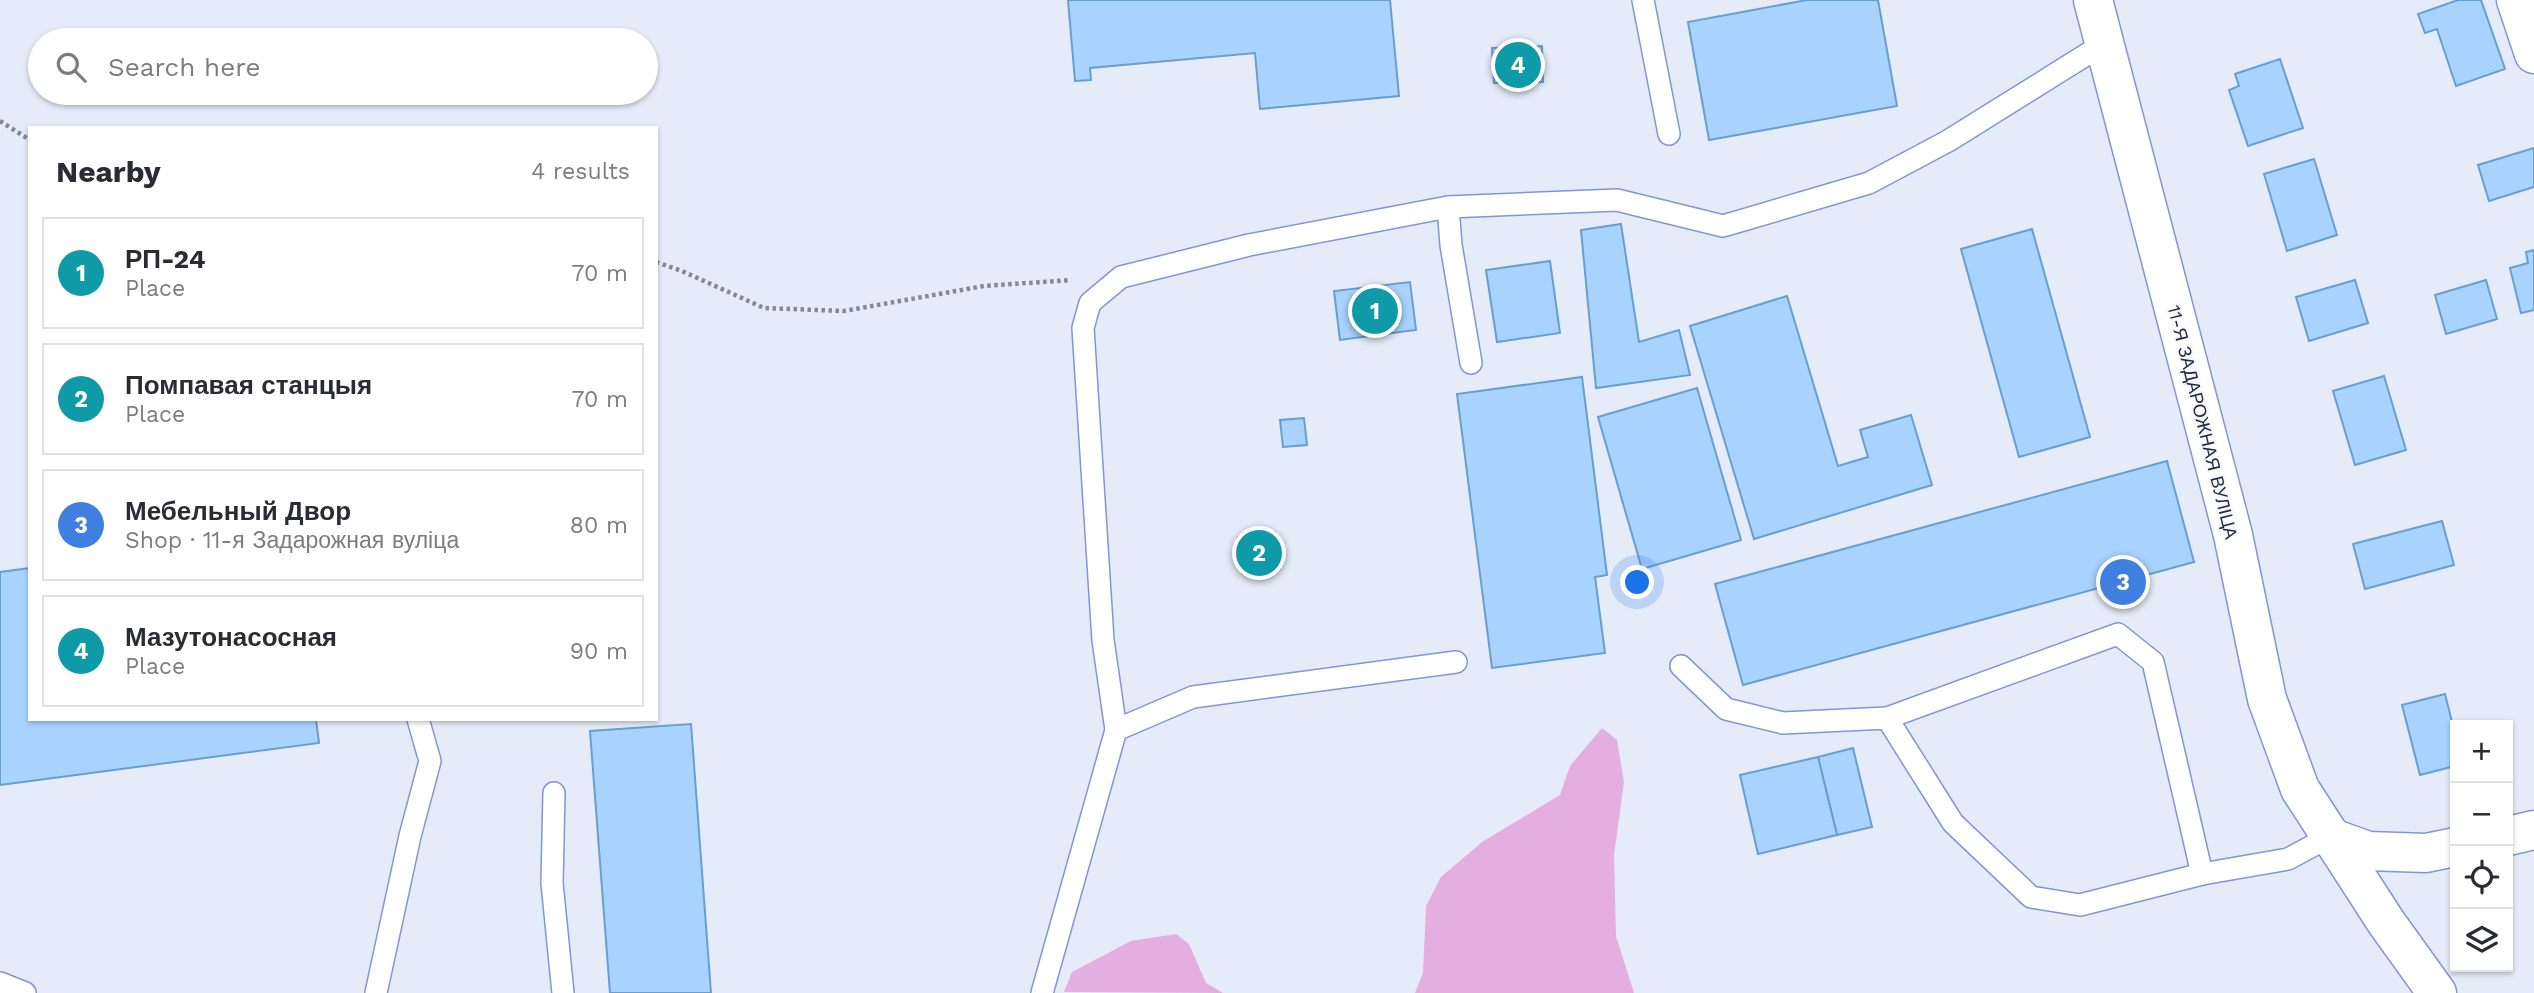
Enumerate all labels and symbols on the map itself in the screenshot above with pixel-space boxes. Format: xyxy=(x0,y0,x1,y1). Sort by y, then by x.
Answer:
pin: 4 xyxy=(1495,39,1541,91)
pin: 1 xyxy=(1352,285,1398,337)
street label: 11-Я ЗАДАРОЖНАЯ ВУЛІЦА xyxy=(2164,303,2242,541)
pin: 2 xyxy=(1236,527,1282,579)
pin: 3 xyxy=(2100,556,2146,608)
your location xyxy=(1620,565,1654,599)

